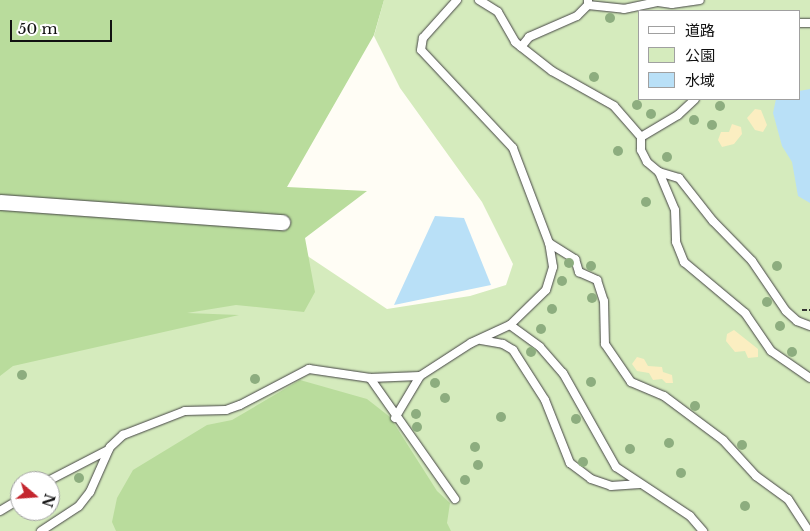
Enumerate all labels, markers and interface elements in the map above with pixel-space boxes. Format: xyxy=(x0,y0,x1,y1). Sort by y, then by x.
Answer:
scale bar xyxy=(12,10,115,42)
legend xyxy=(638,10,800,100)
text: 50 m xyxy=(18,19,58,38)
text: 道路 xyxy=(685,21,715,40)
text: 公園 xyxy=(685,46,715,65)
text: 水域 xyxy=(685,71,715,90)
north arrow xyxy=(10,471,60,521)
text: N xyxy=(38,491,59,509)

